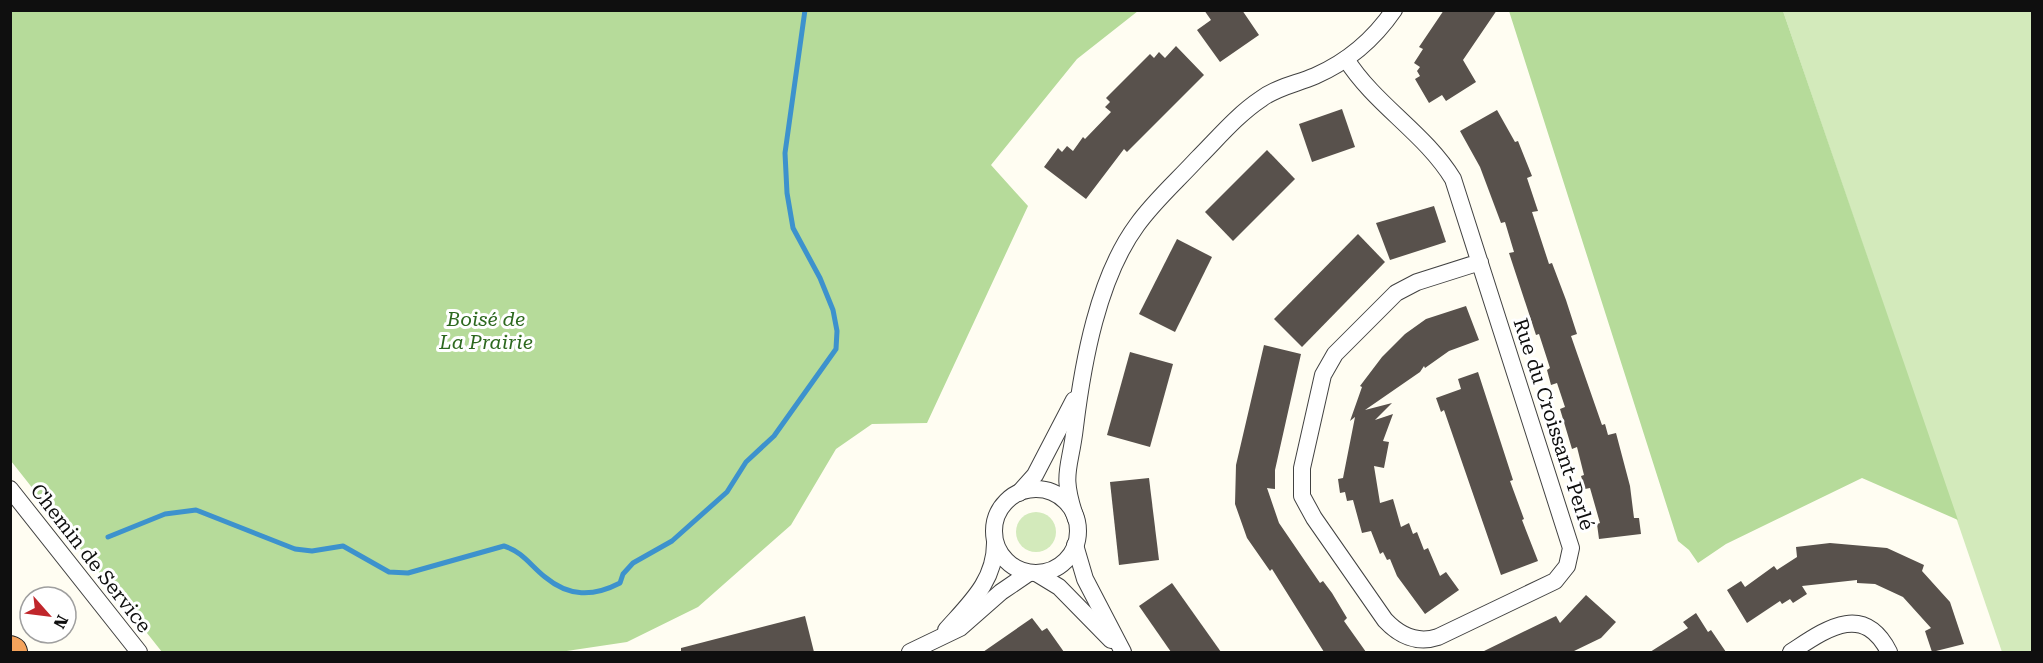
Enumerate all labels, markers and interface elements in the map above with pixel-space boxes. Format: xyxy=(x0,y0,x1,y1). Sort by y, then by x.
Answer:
park label: Boisé de La Prairie xyxy=(438,307,533,354)
street label: Rue du Croissant-Perlé xyxy=(1508,315,1600,533)
street label: Chemin de Service xyxy=(25,479,157,637)
north arrow xyxy=(18,585,78,645)
text: N xyxy=(50,612,72,632)

